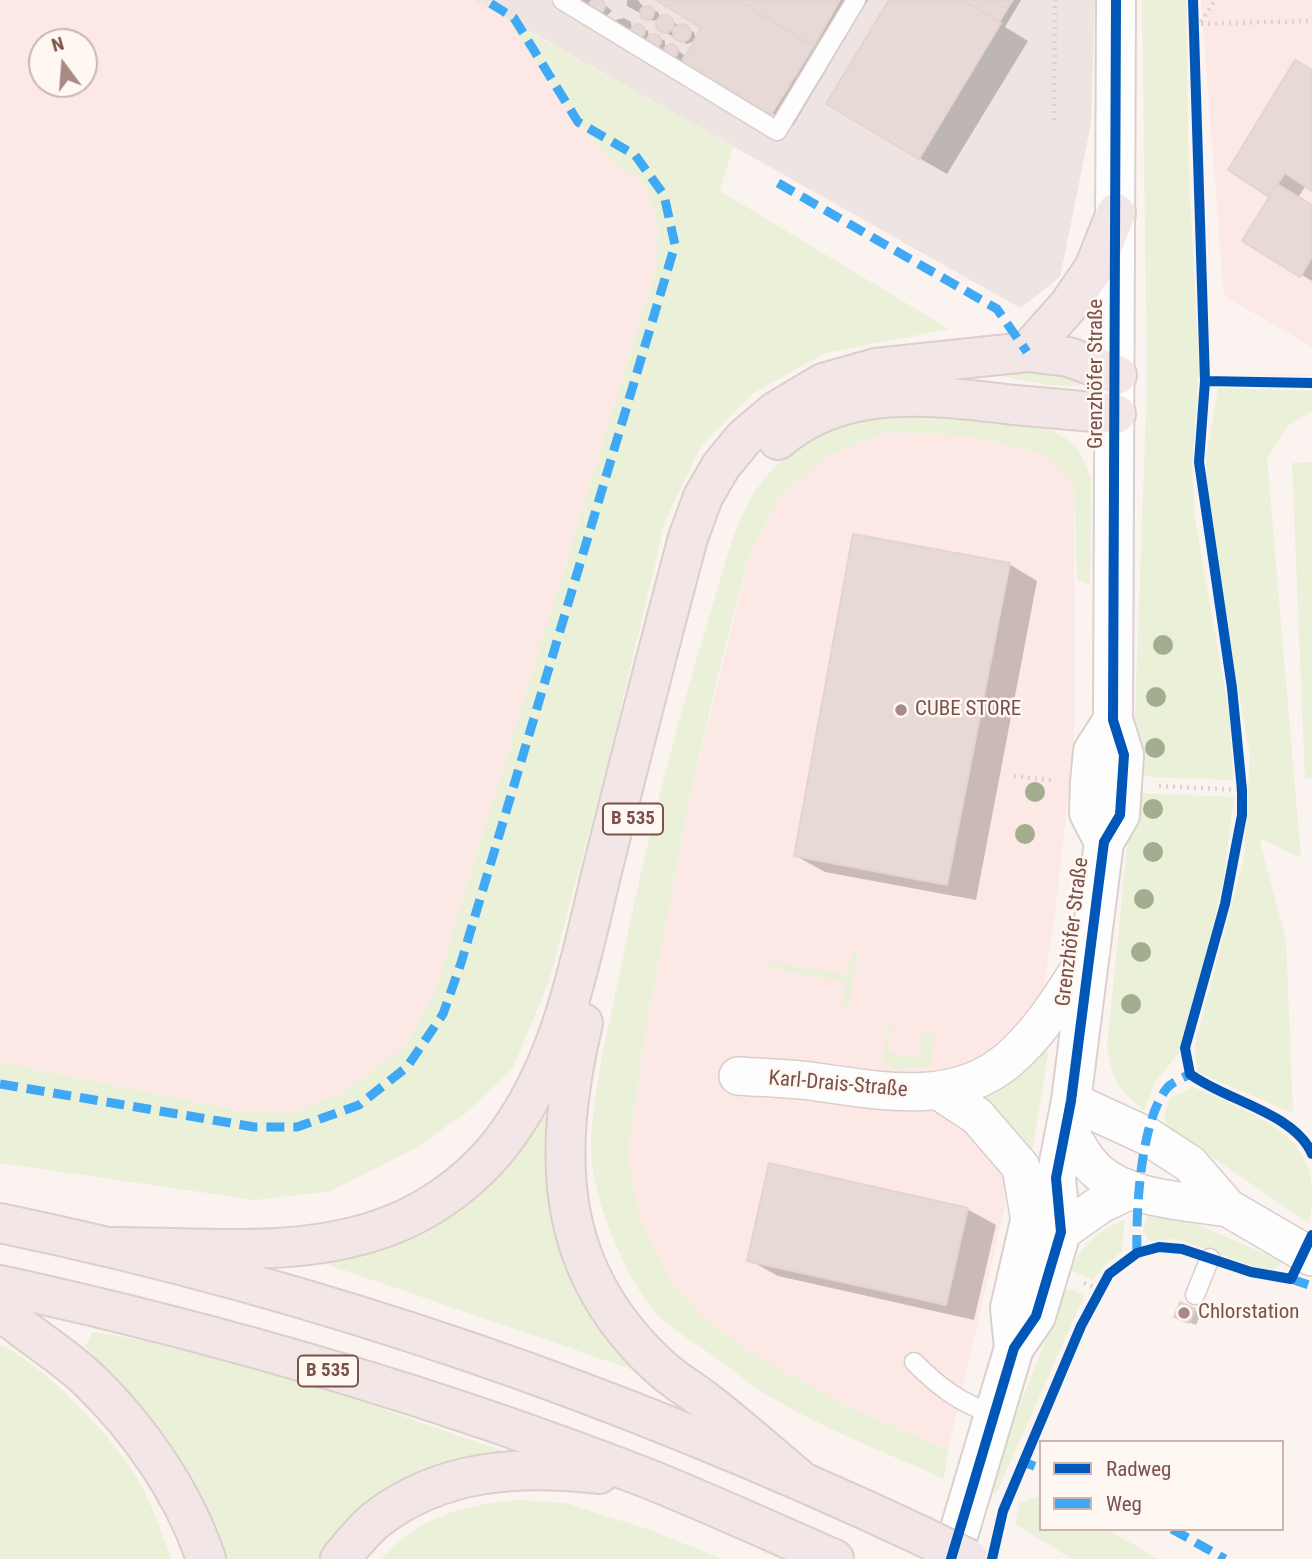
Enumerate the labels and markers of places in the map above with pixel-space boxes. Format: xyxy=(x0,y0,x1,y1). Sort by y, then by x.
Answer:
place label: CUBE STORE xyxy=(915,697,1021,723)
marker: CUBE STORE xyxy=(893,702,909,718)
place label: Chlorstation xyxy=(1198,1300,1299,1326)
marker: Chlorstation xyxy=(1176,1305,1192,1321)

